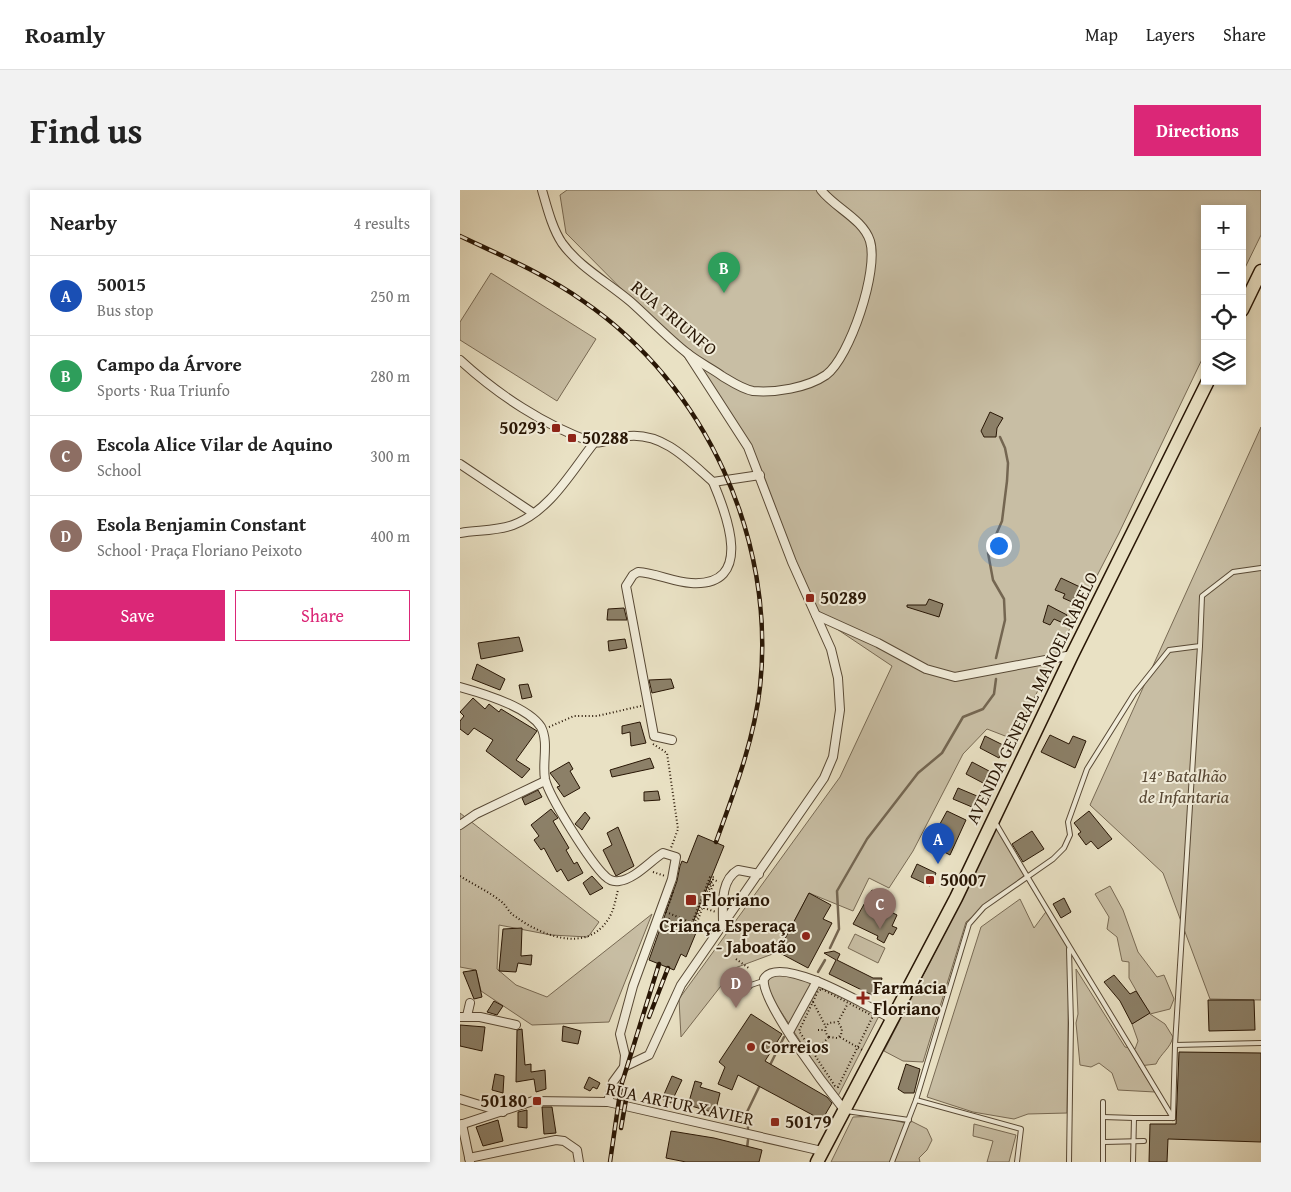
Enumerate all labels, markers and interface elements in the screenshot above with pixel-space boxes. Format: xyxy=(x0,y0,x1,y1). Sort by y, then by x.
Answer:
text: Roamly xyxy=(25,17,105,52)
text: Map xyxy=(1085,21,1118,48)
text: Layers xyxy=(1146,21,1195,48)
text: Share xyxy=(1223,21,1266,48)
text: Find us xyxy=(30,105,143,156)
button: Directions xyxy=(1134,105,1261,156)
map controls xyxy=(1201,205,1246,385)
button: + xyxy=(1201,205,1246,250)
text: Nearby xyxy=(50,207,117,238)
text: 4 results xyxy=(353,211,410,235)
button: − xyxy=(1201,250,1246,295)
pin: B xyxy=(708,252,740,293)
text: 50015 xyxy=(97,270,146,298)
street label: RUA TRIUNFO xyxy=(625,273,723,362)
text: A xyxy=(61,284,71,308)
text: 250 m xyxy=(370,284,410,308)
button: locate xyxy=(1201,295,1246,340)
text: Bus stop xyxy=(97,298,153,322)
button: layers xyxy=(1201,340,1246,385)
text: Campo da Árvore xyxy=(97,350,242,378)
text: B xyxy=(61,364,71,388)
text: 280 m xyxy=(370,364,410,388)
text: Sports · Rua Triunfo xyxy=(97,378,230,402)
place label: 50293 xyxy=(499,414,546,441)
marker: 50293 xyxy=(550,422,562,434)
place label: 50288 xyxy=(582,424,629,451)
text: Escola Alice Vilar de Aquino xyxy=(97,430,333,458)
marker: 50288 xyxy=(566,432,578,444)
text: C xyxy=(61,444,71,468)
text: 300 m xyxy=(370,444,410,468)
text: School xyxy=(97,458,141,482)
text: Esola Benjamin Constant xyxy=(97,510,306,538)
text: D xyxy=(61,524,71,548)
text: 400 m xyxy=(370,524,410,548)
your location xyxy=(986,533,1012,559)
text: School · Praça Floriano Peixoto xyxy=(97,538,302,562)
street label: AVENIDA GENERAL MANOEL RABELO xyxy=(958,567,1105,829)
place label: 50289 xyxy=(820,584,867,611)
button: Save xyxy=(50,590,225,641)
button: Share xyxy=(235,590,410,641)
marker: 50289 xyxy=(804,592,816,604)
park label: 14° Batalhão de Infantaria xyxy=(1139,762,1230,810)
pin: A xyxy=(922,823,954,864)
place label: 50007 xyxy=(940,866,987,893)
marker: 50007 xyxy=(924,874,936,886)
place label: Floriano xyxy=(702,886,770,913)
pin: C xyxy=(864,888,896,929)
marker: Floriano xyxy=(684,893,698,907)
place label: Criança Esperaça - Jaboatão xyxy=(659,912,797,960)
marker: Criança Esperaça - Jaboatão xyxy=(800,930,812,942)
pin: D xyxy=(720,967,752,1008)
place label: Farmácia Floriano xyxy=(873,974,948,1022)
marker: Farmácia Floriano xyxy=(857,992,869,1004)
place label: Correios xyxy=(761,1033,829,1060)
marker: Correios xyxy=(745,1041,757,1053)
street label: RUA ARTUR XAVIER xyxy=(604,1075,757,1133)
place label: 50180 xyxy=(480,1087,527,1114)
marker: 50180 xyxy=(531,1095,543,1107)
place label: 50179 xyxy=(785,1108,832,1135)
marker: 50179 xyxy=(769,1116,781,1128)

